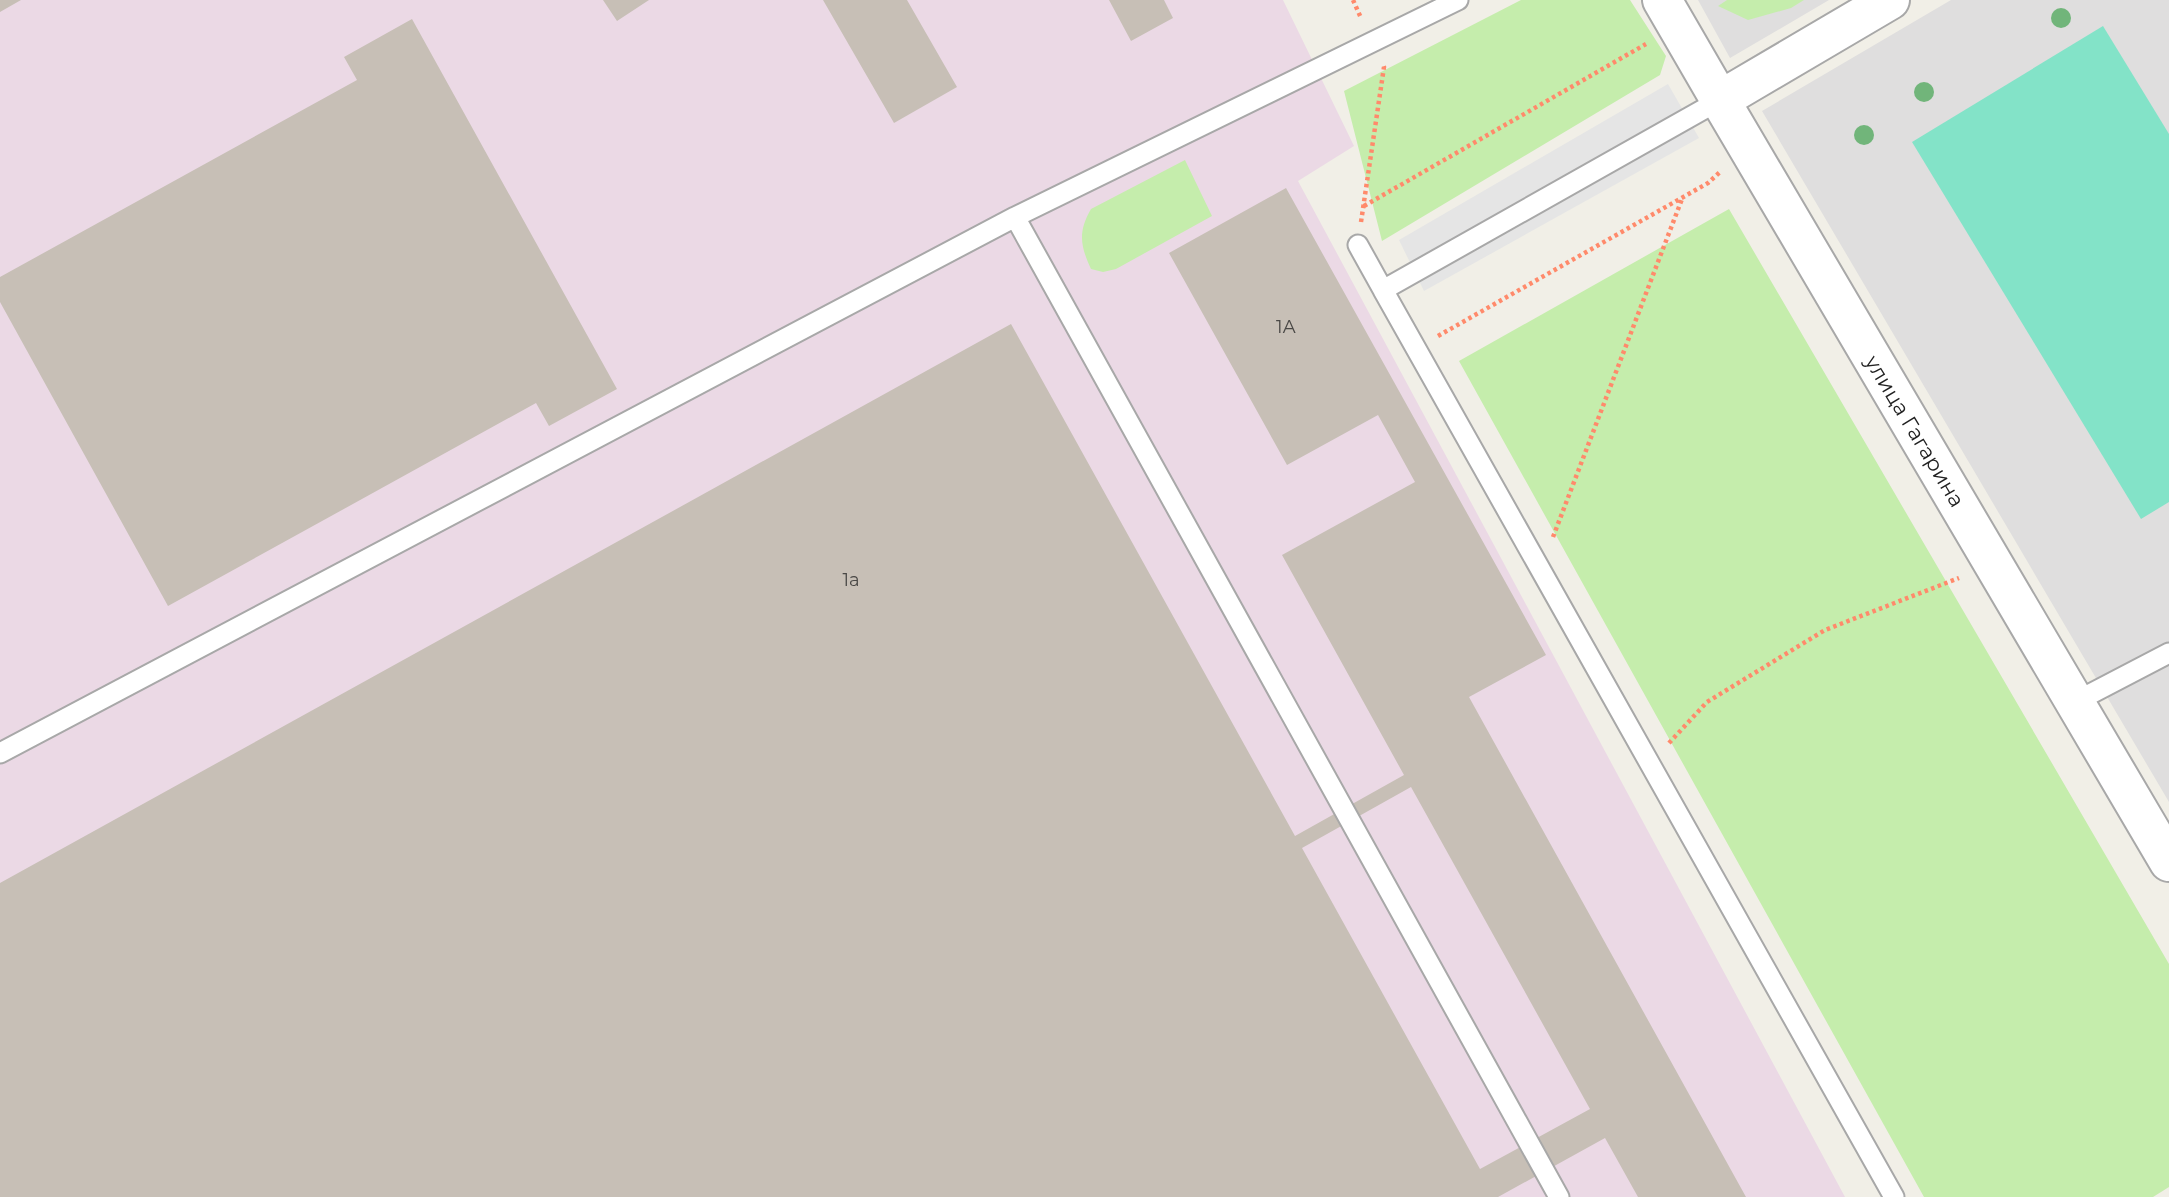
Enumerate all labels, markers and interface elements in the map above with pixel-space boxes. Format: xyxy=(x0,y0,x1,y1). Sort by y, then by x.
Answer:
house number: 1А xyxy=(1276,316,1297,338)
street label: улица Гагарина xyxy=(1859,350,1970,511)
house number: 1а xyxy=(843,569,860,591)

